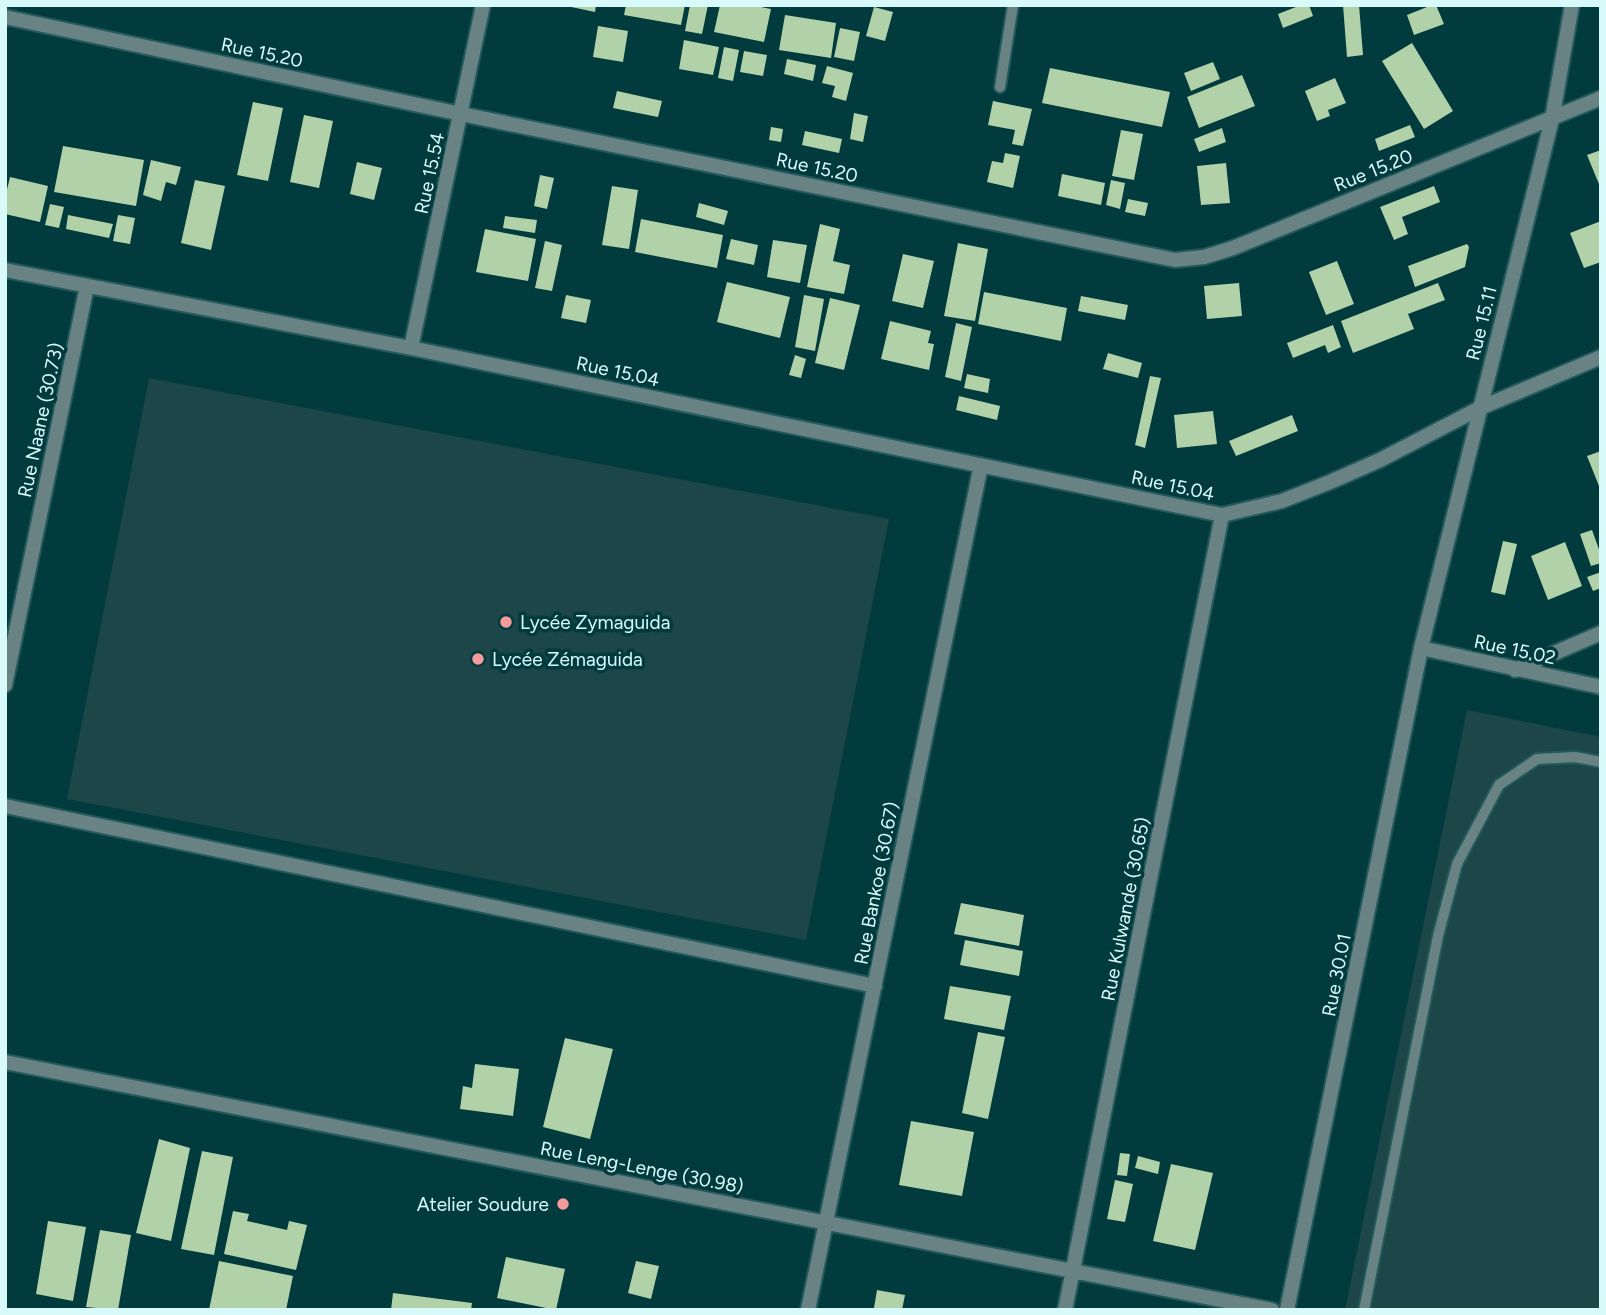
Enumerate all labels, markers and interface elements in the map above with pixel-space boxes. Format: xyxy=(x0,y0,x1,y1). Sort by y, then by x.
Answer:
street label: Rue 15.20 xyxy=(219,33,305,72)
street label: Rue 15.54 xyxy=(410,130,449,216)
street label: Rue 15.20 xyxy=(1330,144,1416,197)
street label: Rue 15.20 xyxy=(774,148,860,187)
street label: Rue 15.11 xyxy=(1461,283,1502,363)
street label: Rue Naane (30.73) xyxy=(13,341,68,500)
street label: Rue 15.04 xyxy=(574,351,662,392)
street label: Rue 15.04 xyxy=(1129,465,1217,506)
place label: Lycée Zymaguida xyxy=(520,611,670,634)
marker: Lycée Zymaguida xyxy=(498,614,514,630)
street label: Rue 15.02 xyxy=(1472,630,1558,669)
place label: Lycée Zémaguida xyxy=(492,648,643,671)
marker: Lycée Zémaguida xyxy=(470,651,486,667)
street label: Rue Bankoe (30.67) xyxy=(849,800,904,966)
street label: Rue Kulwande (30.65) xyxy=(1096,815,1155,1003)
street label: Rue 30.01 xyxy=(1317,932,1356,1019)
street label: Rue Leng-Lenge (30.98) xyxy=(538,1136,746,1199)
place label: Atelier Soudure xyxy=(417,1193,549,1216)
marker: Atelier Soudure xyxy=(555,1196,571,1212)

